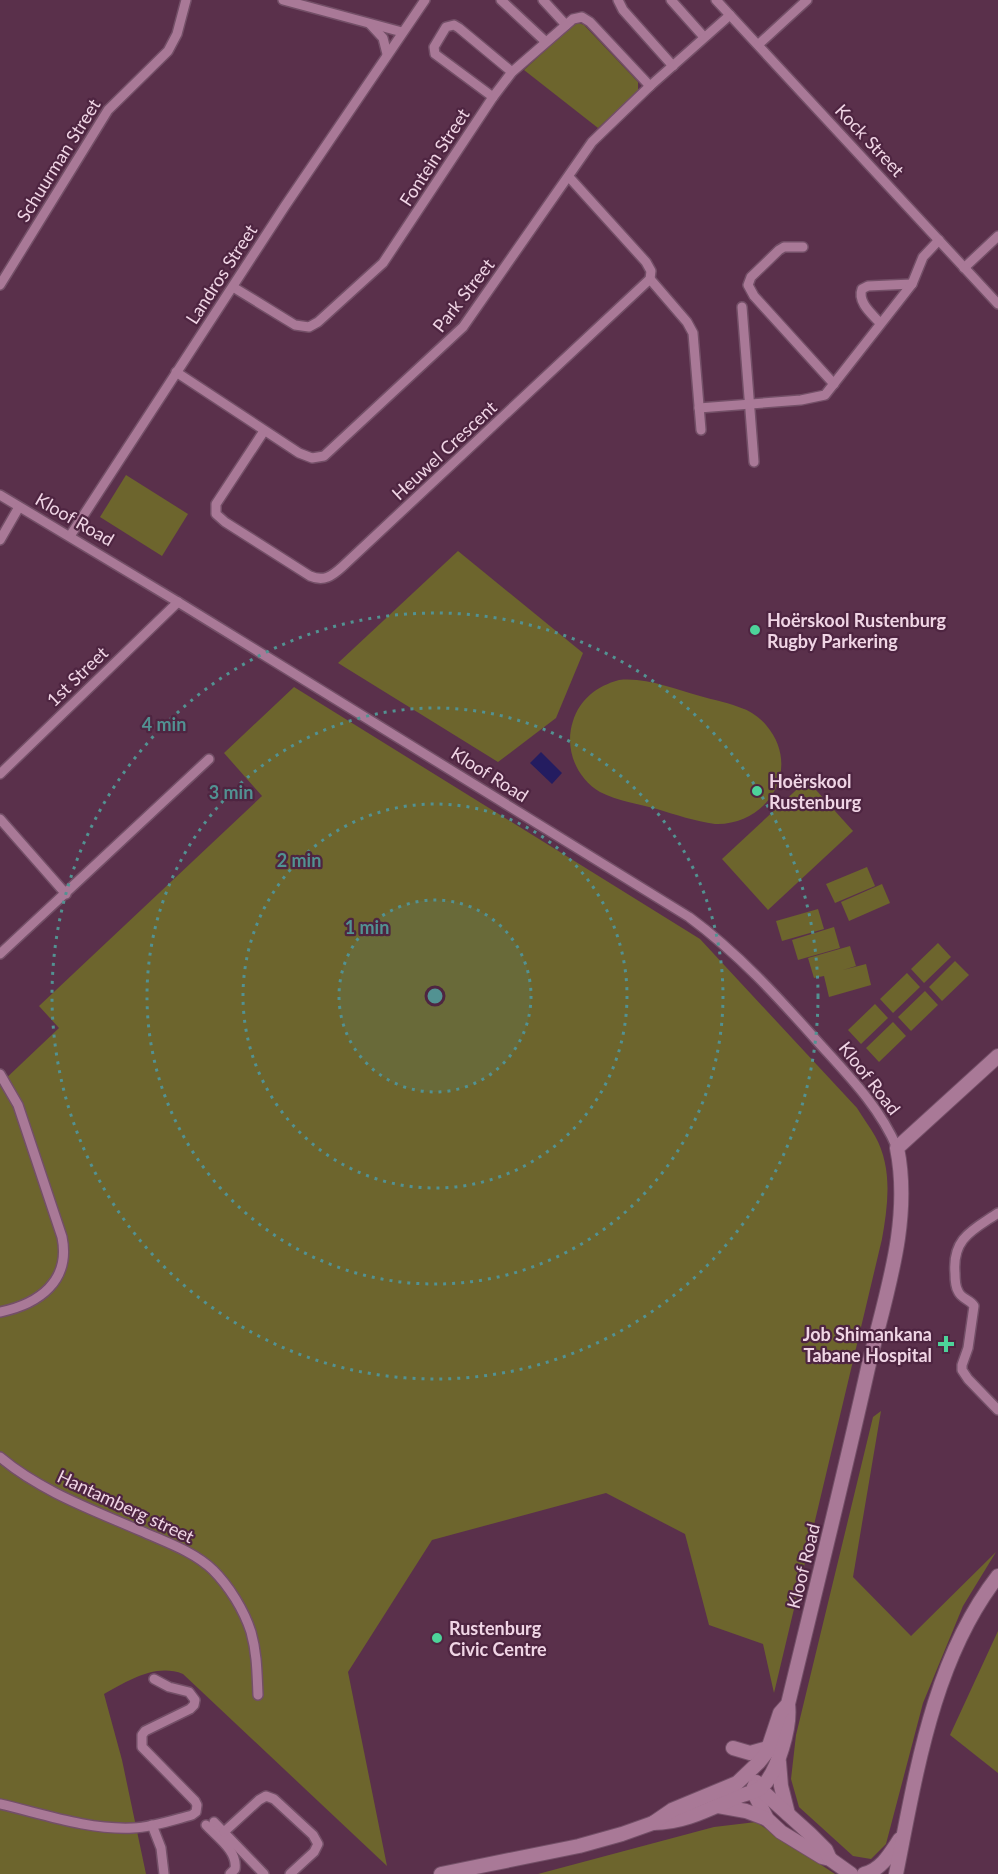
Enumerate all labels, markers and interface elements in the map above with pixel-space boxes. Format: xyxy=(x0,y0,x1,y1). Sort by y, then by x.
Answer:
street label: Schuurman Street xyxy=(11,94,105,226)
street label: Kock Street xyxy=(831,99,910,181)
street label: Fontein Street xyxy=(394,104,474,210)
street label: Landros Street xyxy=(181,220,262,328)
street label: Park Street xyxy=(427,253,499,336)
street label: Heuwel Crescent xyxy=(387,396,501,504)
street label: Kloof Road xyxy=(32,488,118,550)
place label: Hoërskool Rustenburg Rugby Parkering xyxy=(767,609,946,652)
marker: Hoërskool Rustenburg Rugby Parkering xyxy=(748,623,762,637)
street label: 1st Street xyxy=(42,641,113,711)
text: 4 min xyxy=(142,713,186,735)
street label: Kloof Road xyxy=(447,742,533,806)
place label: Hoërskool Rustenburg xyxy=(769,770,862,813)
text: 3 min xyxy=(209,781,253,803)
marker: Hoërskool Rustenburg xyxy=(750,784,764,798)
text: 2 min xyxy=(277,849,321,871)
text: 1 min xyxy=(345,916,389,938)
centre of rings xyxy=(425,986,445,1006)
street label: Kloof Road xyxy=(835,1037,905,1119)
place label: Job Shimankana Tabane Hospital xyxy=(803,1323,932,1366)
marker: Job Shimankana Tabane Hospital xyxy=(937,1335,955,1353)
street label: Hantamberg street xyxy=(54,1465,198,1548)
street label: Kloof Road xyxy=(782,1521,824,1611)
place label: Rustenburg Civic Centre xyxy=(449,1617,547,1660)
marker: Rustenburg Civic Centre xyxy=(430,1631,444,1645)

